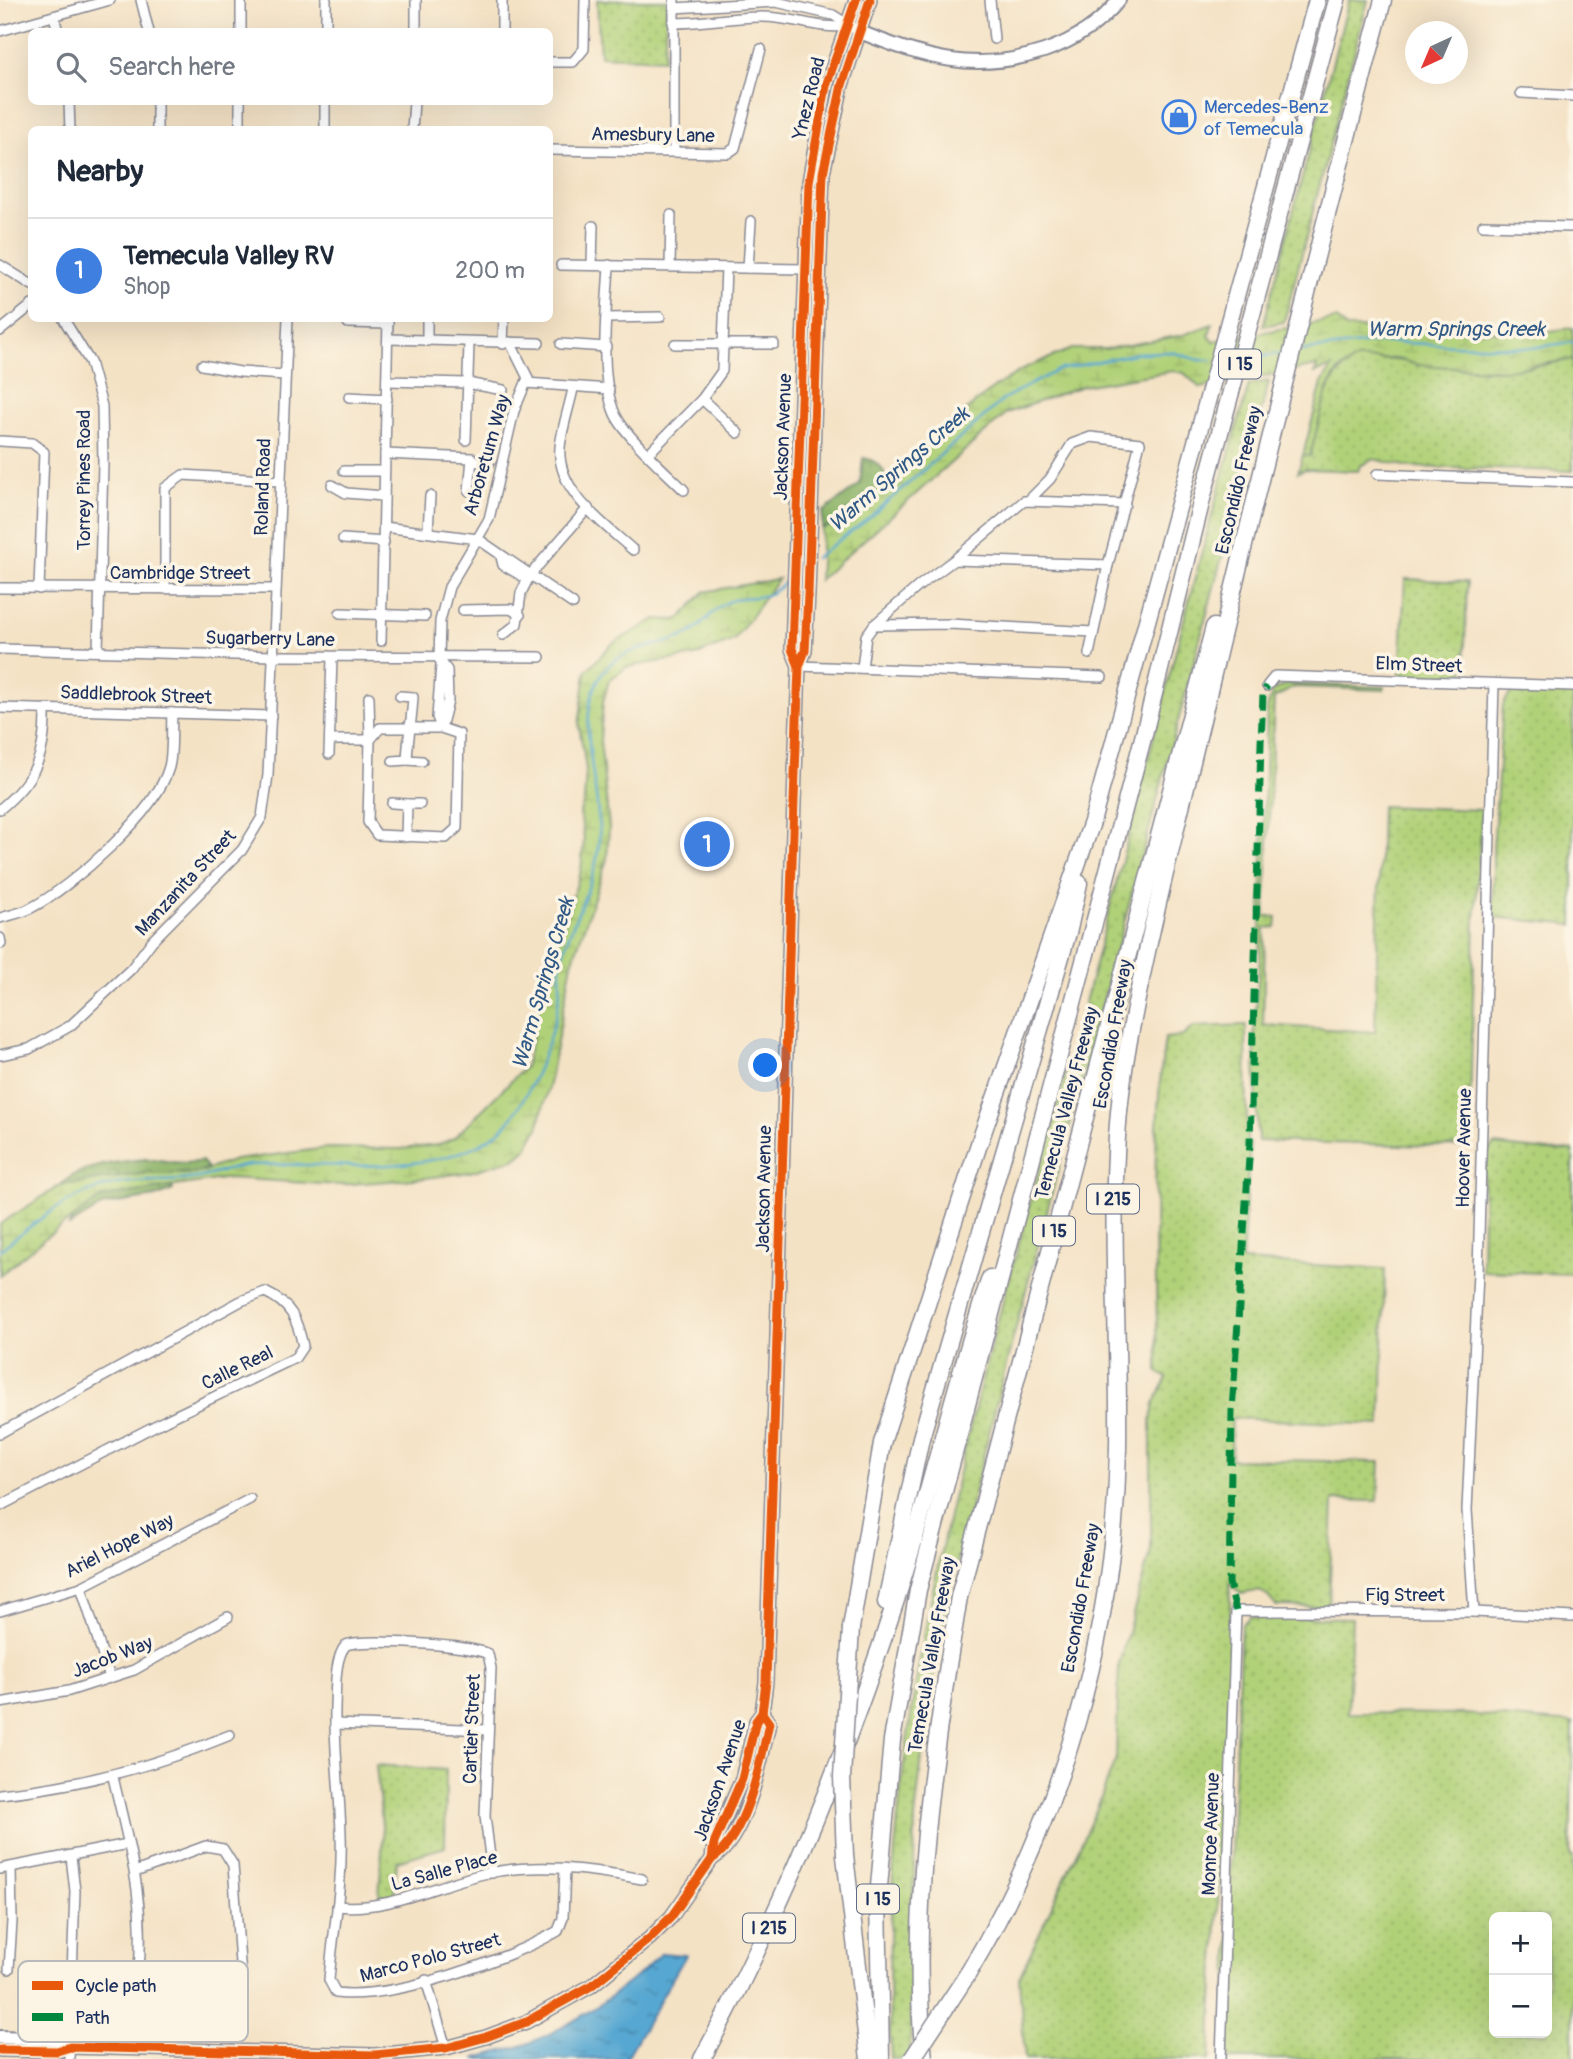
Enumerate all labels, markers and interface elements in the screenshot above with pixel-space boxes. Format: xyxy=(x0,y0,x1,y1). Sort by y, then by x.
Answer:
north arrow xyxy=(1405,21,1468,84)
search box xyxy=(28,28,553,105)
icon: search xyxy=(52,48,90,86)
text: Search here xyxy=(108,51,235,83)
street label: Ynez Road xyxy=(787,55,831,143)
place label: Mercedes-Benz of Temecula xyxy=(1204,95,1329,141)
shop icon: Mercedes-Benz of Temecula xyxy=(1160,98,1198,136)
street label: Amesbury Lane xyxy=(591,122,716,148)
text: Nearby xyxy=(56,153,143,190)
text: Temecula Valley RV xyxy=(123,240,335,272)
text: 1 xyxy=(75,256,84,285)
text: 200 m xyxy=(455,256,525,285)
text: Shop xyxy=(123,272,171,301)
water label: Warm Springs Creek xyxy=(1367,316,1547,343)
road number: I 15 xyxy=(1219,350,1261,378)
street label: Jackson Avenue xyxy=(769,372,797,501)
street label: Arboretum Way xyxy=(458,392,516,519)
water label: Warm Springs Creek xyxy=(823,400,977,538)
street label: Escondido Freeway xyxy=(1210,404,1268,557)
street label: Torrey Pines Road xyxy=(72,410,96,550)
street label: Roland Road xyxy=(249,438,277,536)
street label: Cambridge Street xyxy=(110,561,251,585)
street label: Sugarberry Lane xyxy=(205,626,336,652)
street label: Elm Street xyxy=(1375,651,1463,679)
street label: Saddlebrook Street xyxy=(60,680,213,710)
pin: 1 xyxy=(684,818,730,870)
street label: Manzanita Street xyxy=(130,824,242,941)
water label: Warm Springs Creek xyxy=(506,892,582,1072)
street label: Escondido Freeway xyxy=(1088,958,1138,1111)
street label: Temecula Valley Freeway xyxy=(1030,1004,1104,1202)
your location xyxy=(748,1048,782,1082)
street label: Hoover Avenue xyxy=(1451,1087,1477,1208)
street label: Jackson Avenue xyxy=(751,1125,777,1253)
road number: I 215 xyxy=(1087,1184,1139,1214)
road number: I 15 xyxy=(1033,1216,1075,1246)
street label: Calle Real xyxy=(198,1340,277,1396)
street label: Ariel Hope Way xyxy=(61,1508,178,1583)
street label: Escondido Freeway xyxy=(1056,1522,1106,1675)
street label: Temecula Valley Freeway xyxy=(903,1555,961,1755)
street label: Fig Street xyxy=(1365,1583,1445,1607)
street label: Jacob Way xyxy=(69,1631,156,1683)
street label: Cartier Street xyxy=(458,1673,486,1785)
street label: Jackson Avenue xyxy=(688,1716,752,1844)
street label: Monroe Avenue xyxy=(1197,1772,1225,1896)
street label: La Salle Place xyxy=(389,1845,501,1897)
road number: I 15 xyxy=(857,1884,899,1913)
map controls xyxy=(1489,1912,1552,2038)
button: + xyxy=(1489,1912,1552,1975)
road number: I 215 xyxy=(743,1914,795,1942)
street label: Marco Polo Street xyxy=(357,1928,503,1988)
legend xyxy=(18,1961,248,2042)
text: Cycle path xyxy=(75,1974,156,1998)
button: − xyxy=(1489,1975,1552,2038)
text: Path xyxy=(75,2006,110,2030)

